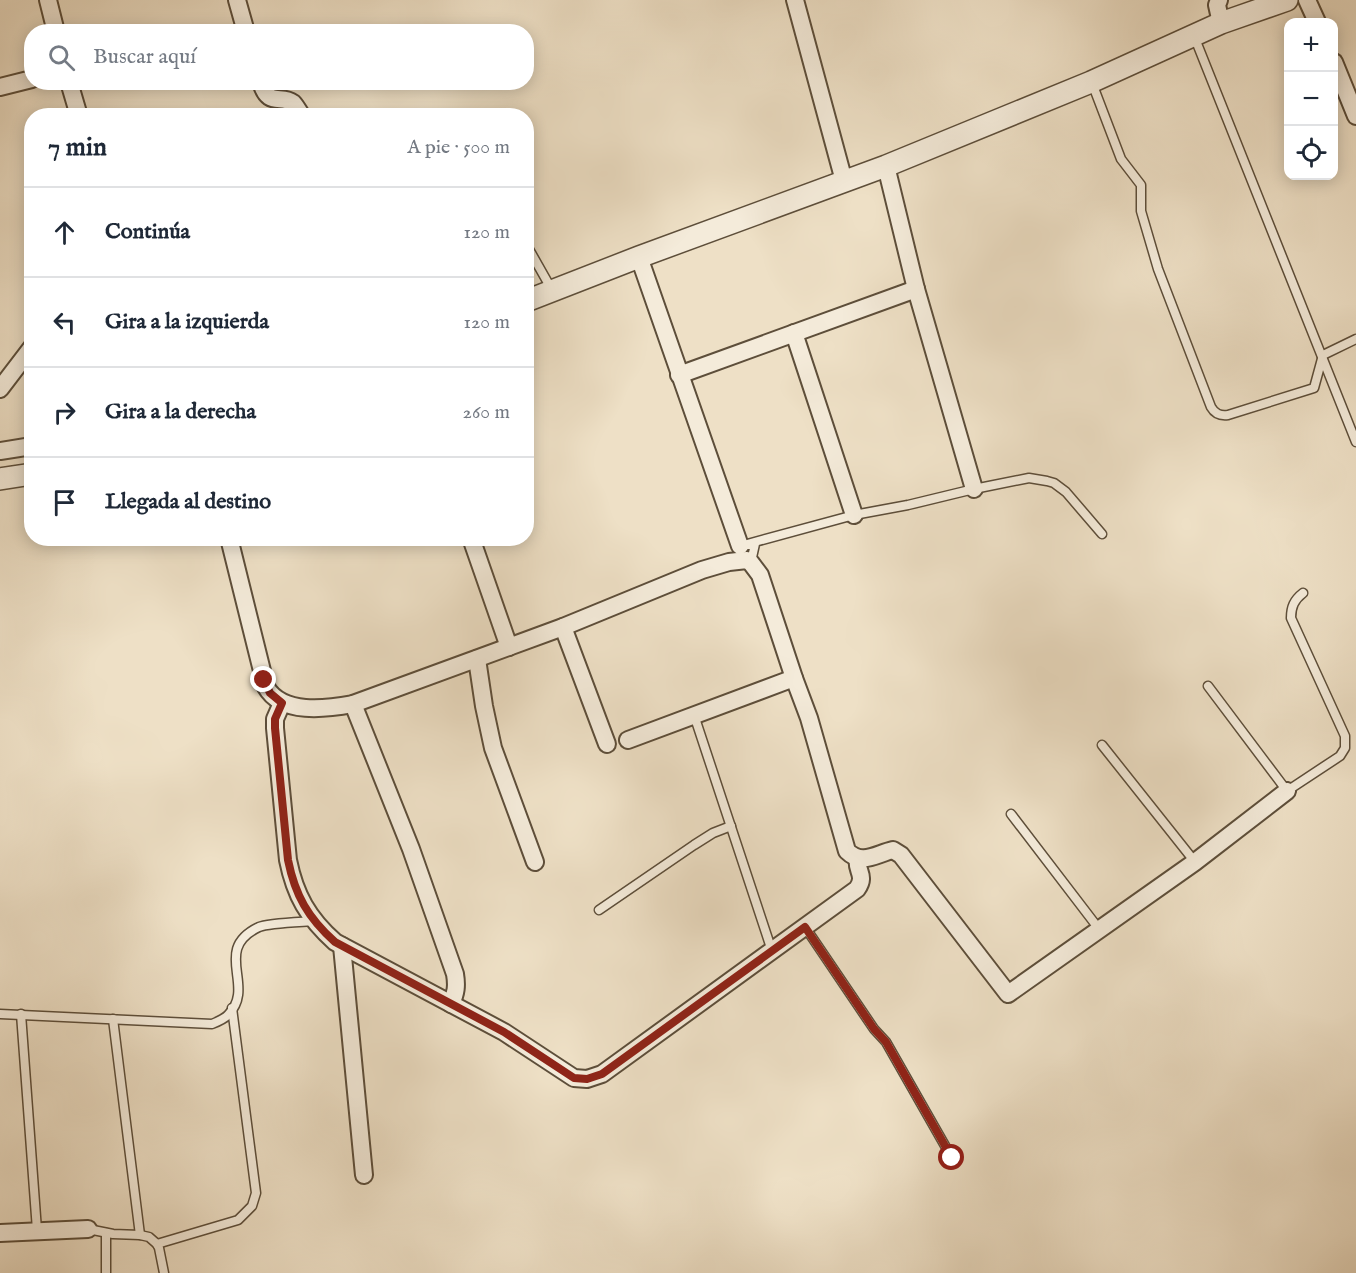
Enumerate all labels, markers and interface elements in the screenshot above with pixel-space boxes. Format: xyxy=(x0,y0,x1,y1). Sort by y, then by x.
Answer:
map controls xyxy=(1284,18,1338,180)
button: + xyxy=(1284,18,1338,72)
search box xyxy=(24,24,534,90)
icon: search xyxy=(45,41,78,74)
text: Buscar aquí xyxy=(93,43,196,71)
button: − xyxy=(1284,72,1338,126)
button: locate xyxy=(1284,126,1338,180)
text: 7 min xyxy=(48,131,107,164)
text: A pie · 500 m xyxy=(407,135,510,160)
icon: ahead xyxy=(48,216,81,249)
text: Continúa xyxy=(105,218,190,246)
text: 120 m xyxy=(464,220,510,245)
icon: left xyxy=(48,306,81,339)
text: Gira a la izquierda xyxy=(105,308,269,336)
text: 120 m xyxy=(464,310,510,335)
icon: right xyxy=(48,396,81,429)
text: Gira a la derecha xyxy=(105,398,256,426)
text: 260 m xyxy=(463,400,510,425)
icon: arrive xyxy=(48,486,81,519)
text: Llegada al destino xyxy=(105,488,271,516)
route end xyxy=(250,666,276,692)
route start xyxy=(938,1144,964,1170)

